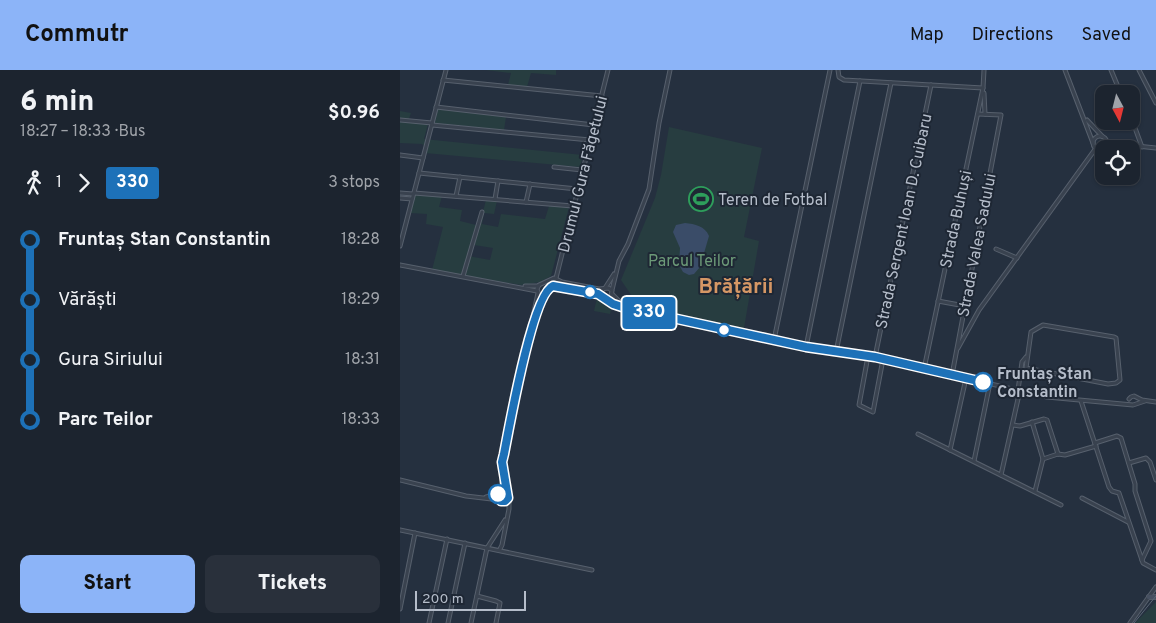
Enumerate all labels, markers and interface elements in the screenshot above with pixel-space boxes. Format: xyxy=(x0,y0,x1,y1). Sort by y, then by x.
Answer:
text: Commutr xyxy=(25,20,128,50)
text: Map xyxy=(910,24,944,47)
text: Directions xyxy=(972,24,1054,47)
text: Saved xyxy=(1082,24,1131,47)
text: 6 min xyxy=(20,85,94,121)
north arrow xyxy=(1095,85,1140,130)
map controls xyxy=(1095,85,1140,185)
street label: Drumul Gura Făgetului xyxy=(555,94,613,255)
text: $0.96 xyxy=(328,101,380,125)
street label: Strada Sergent Ioan D. Cuibaru xyxy=(872,112,938,331)
text: 18:27 – 18:33 · Bus xyxy=(20,122,146,142)
button: locate xyxy=(1095,140,1140,185)
icon: walk xyxy=(20,169,48,197)
icon: forward xyxy=(70,169,98,197)
street label: Strada Buhuși xyxy=(937,169,977,270)
text: 330 xyxy=(116,171,149,194)
street label: Strada Valea Sadului xyxy=(954,172,1002,319)
text: 1 xyxy=(56,173,62,193)
text: 3 stops xyxy=(328,173,380,193)
sports icon: Teren de Fotbal xyxy=(688,186,714,212)
place label: Teren de Fotbal xyxy=(718,191,827,211)
text: Fruntaș Stan Constantin xyxy=(58,228,271,252)
text: 18:28 xyxy=(341,230,380,250)
park label: Parcul Teilor xyxy=(648,252,736,272)
district label: Brățării xyxy=(698,274,774,301)
unlabelled marker xyxy=(583,285,597,299)
text: Vărăști xyxy=(58,288,117,312)
text: 18:29 xyxy=(341,290,380,310)
line badge: 330 xyxy=(620,297,678,329)
text: 330 xyxy=(632,301,666,324)
unlabelled marker xyxy=(717,323,731,337)
text: Gura Siriului xyxy=(58,348,163,372)
text: 18:31 xyxy=(345,350,380,370)
place label: Fruntaș Stan Constantin xyxy=(997,365,1092,403)
marker: Fruntaș Stan Constantin xyxy=(973,372,993,392)
text: Parc Teilor xyxy=(58,408,153,432)
text: 18:33 xyxy=(341,410,380,430)
unlabelled marker xyxy=(488,484,508,504)
button: Start xyxy=(20,555,195,613)
button: Tickets xyxy=(205,555,380,613)
scale bar xyxy=(415,588,526,611)
text: 200 m xyxy=(422,591,464,608)

